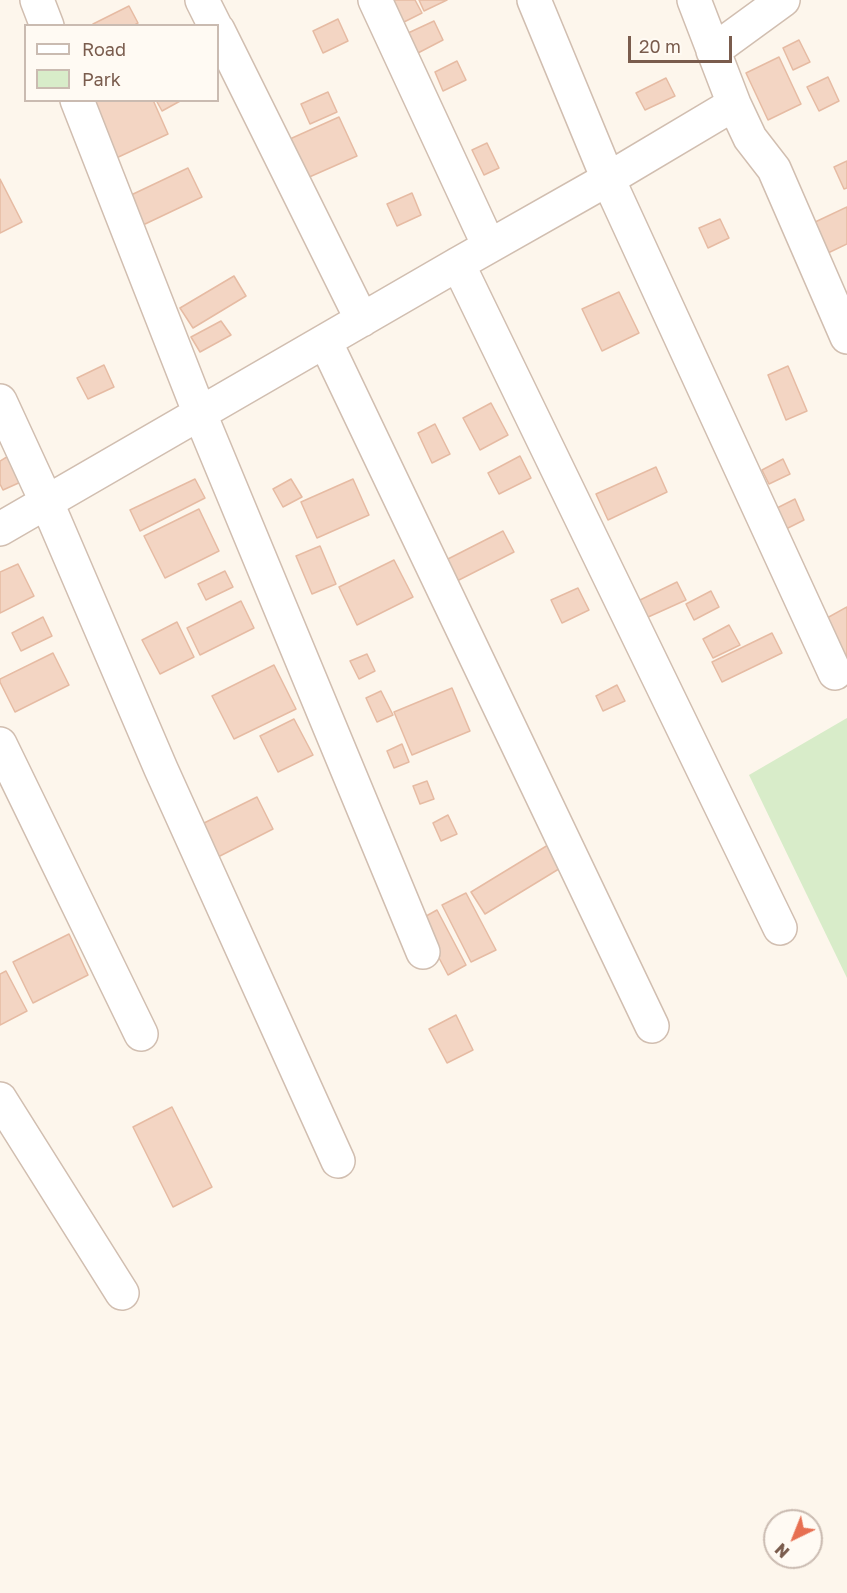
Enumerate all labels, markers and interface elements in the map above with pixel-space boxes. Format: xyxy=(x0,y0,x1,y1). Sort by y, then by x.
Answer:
legend xyxy=(24,24,219,102)
scale bar xyxy=(631,24,734,62)
text: 20 m xyxy=(639,35,681,57)
text: Road xyxy=(82,38,126,60)
text: Park xyxy=(82,68,121,90)
north arrow xyxy=(763,1509,823,1569)
text: N xyxy=(771,1539,793,1562)

